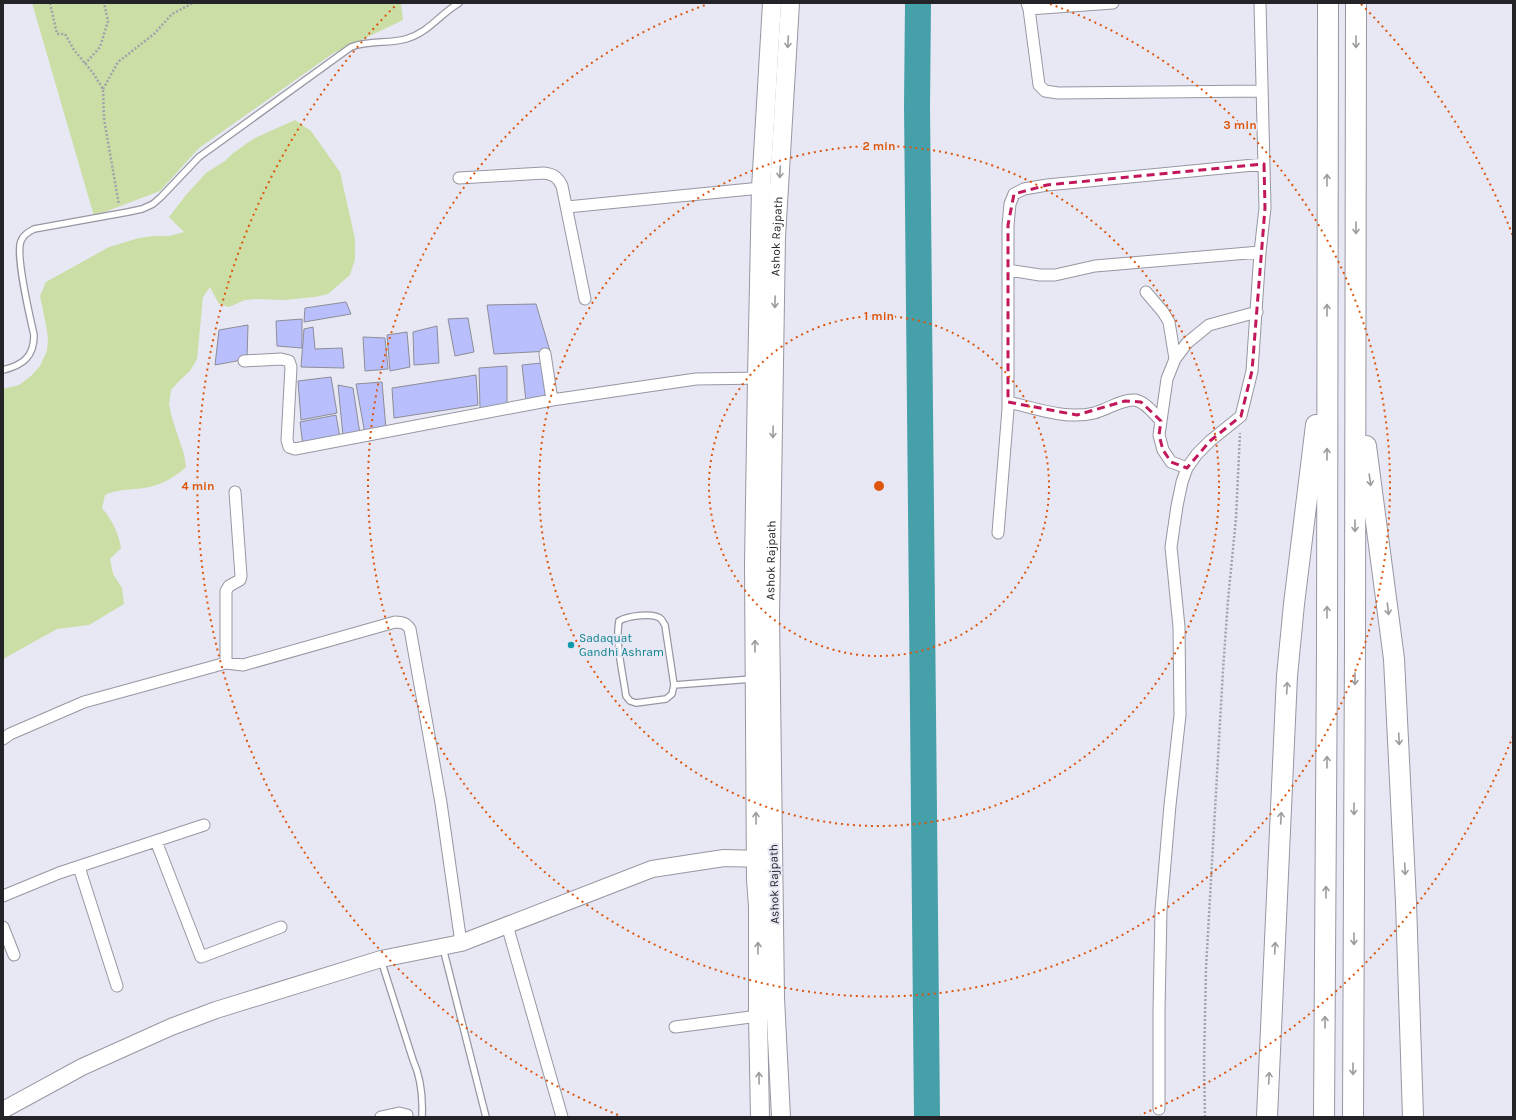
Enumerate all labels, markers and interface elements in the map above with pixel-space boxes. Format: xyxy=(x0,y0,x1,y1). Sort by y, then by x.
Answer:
one-way arrow xyxy=(784,35,791,48)
one-way arrow xyxy=(1352,35,1360,48)
text: 3 min xyxy=(1223,118,1257,132)
text: 2 min xyxy=(862,139,896,153)
one-way arrow xyxy=(777,165,784,178)
one-way arrow xyxy=(1323,174,1331,187)
street label: Ashok Rajpath xyxy=(768,196,785,276)
one-way arrow xyxy=(1352,221,1360,234)
one-way arrow xyxy=(771,295,779,308)
one-way arrow xyxy=(1323,304,1331,317)
text: 1 min xyxy=(864,309,894,323)
one-way arrow xyxy=(769,425,777,438)
one-way arrow xyxy=(1323,448,1331,461)
one-way arrow xyxy=(1366,474,1374,487)
text: 4 min xyxy=(182,479,214,493)
centre of rings xyxy=(872,479,886,493)
one-way arrow xyxy=(1351,519,1359,532)
street label: Ashok Rajpath xyxy=(763,520,779,600)
one-way arrow xyxy=(1384,602,1391,615)
one-way arrow xyxy=(1323,606,1331,619)
place label: Sadaquat Gandhi Ashram xyxy=(579,631,664,659)
marker: Sadaquat Gandhi Ashram xyxy=(566,640,576,650)
one-way arrow xyxy=(751,640,759,653)
one-way arrow xyxy=(1351,672,1359,685)
one-way arrow xyxy=(1283,682,1291,695)
one-way arrow xyxy=(1395,732,1403,745)
one-way arrow xyxy=(1323,756,1331,769)
one-way arrow xyxy=(1350,802,1358,815)
one-way arrow xyxy=(752,812,760,825)
one-way arrow xyxy=(1277,812,1285,825)
street label: Ashok Rajpath xyxy=(766,844,782,924)
one-way arrow xyxy=(1401,862,1409,875)
one-way arrow xyxy=(1322,886,1330,899)
one-way arrow xyxy=(1350,932,1358,945)
one-way arrow xyxy=(754,942,762,955)
one-way arrow xyxy=(1272,942,1279,955)
one-way arrow xyxy=(1321,1016,1329,1029)
one-way arrow xyxy=(1349,1062,1357,1075)
one-way arrow xyxy=(755,1072,763,1085)
one-way arrow xyxy=(1265,1072,1272,1085)

